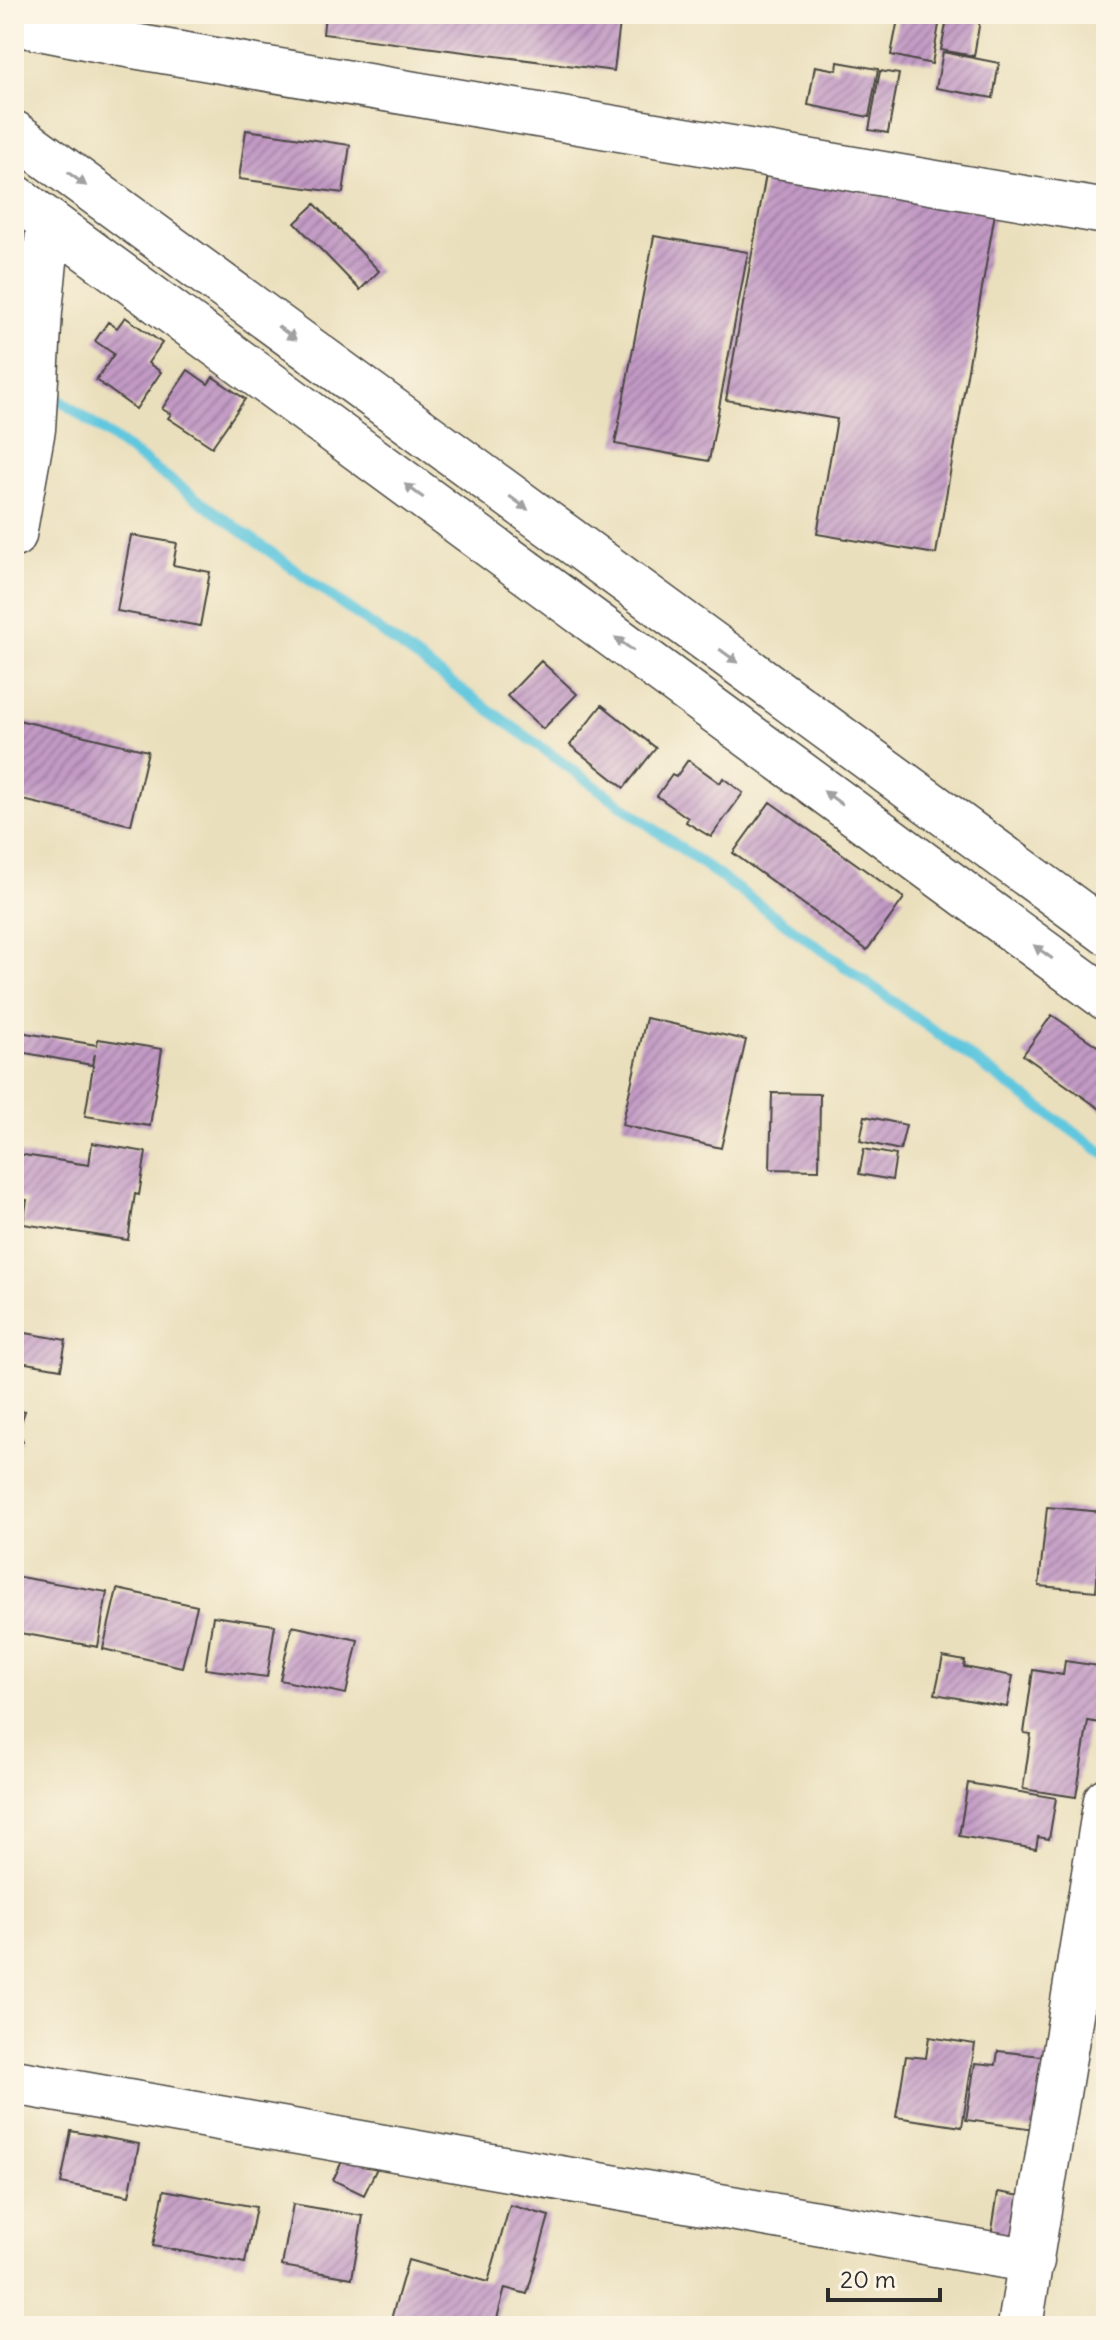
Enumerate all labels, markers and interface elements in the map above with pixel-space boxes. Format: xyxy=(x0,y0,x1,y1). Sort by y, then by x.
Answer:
one-way arrow xyxy=(66,171,88,187)
one-way arrow xyxy=(277,324,297,340)
one-way arrow xyxy=(404,483,425,499)
one-way arrow xyxy=(509,494,530,510)
one-way arrow xyxy=(614,637,634,653)
one-way arrow xyxy=(718,648,740,664)
one-way arrow xyxy=(823,791,844,806)
one-way arrow xyxy=(1032,944,1054,960)
scale bar xyxy=(828,2252,940,2302)
text: 20 m xyxy=(840,2264,896,2294)

